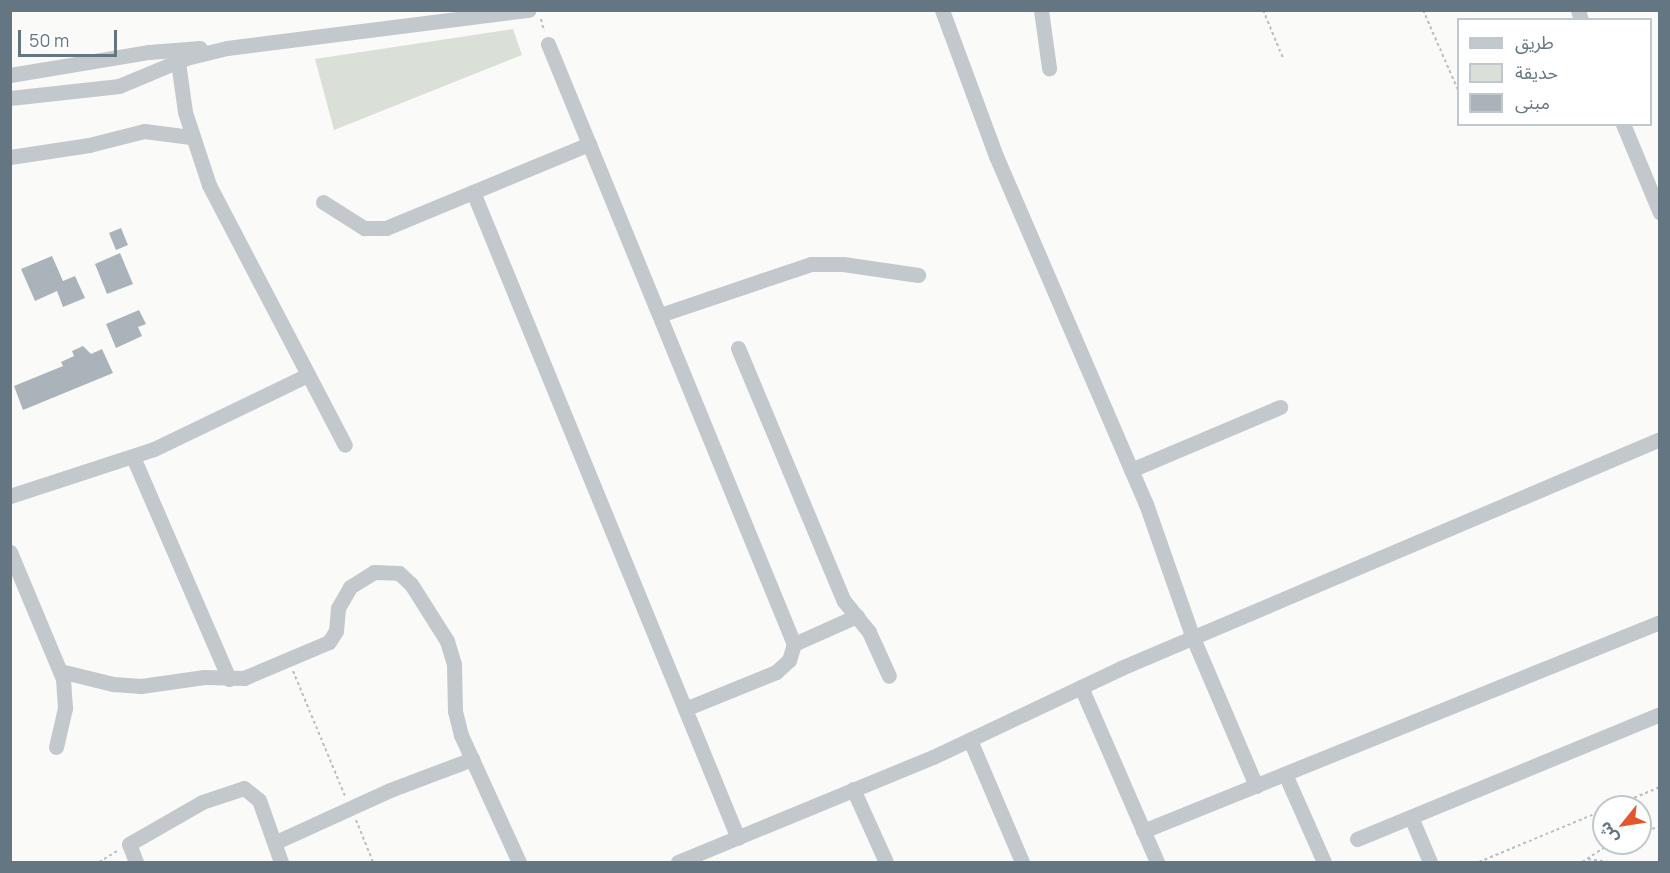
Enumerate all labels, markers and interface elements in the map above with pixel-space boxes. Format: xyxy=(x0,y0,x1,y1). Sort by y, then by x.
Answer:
scale bar xyxy=(21,18,120,56)
legend xyxy=(1457,18,1652,126)
text: 50 m xyxy=(29,28,69,52)
text: طريق xyxy=(1515,30,1554,54)
text: حديقة xyxy=(1515,60,1558,84)
text: مبنى xyxy=(1515,90,1550,114)
north arrow xyxy=(1592,795,1652,855)
text: ش xyxy=(1593,818,1623,848)

